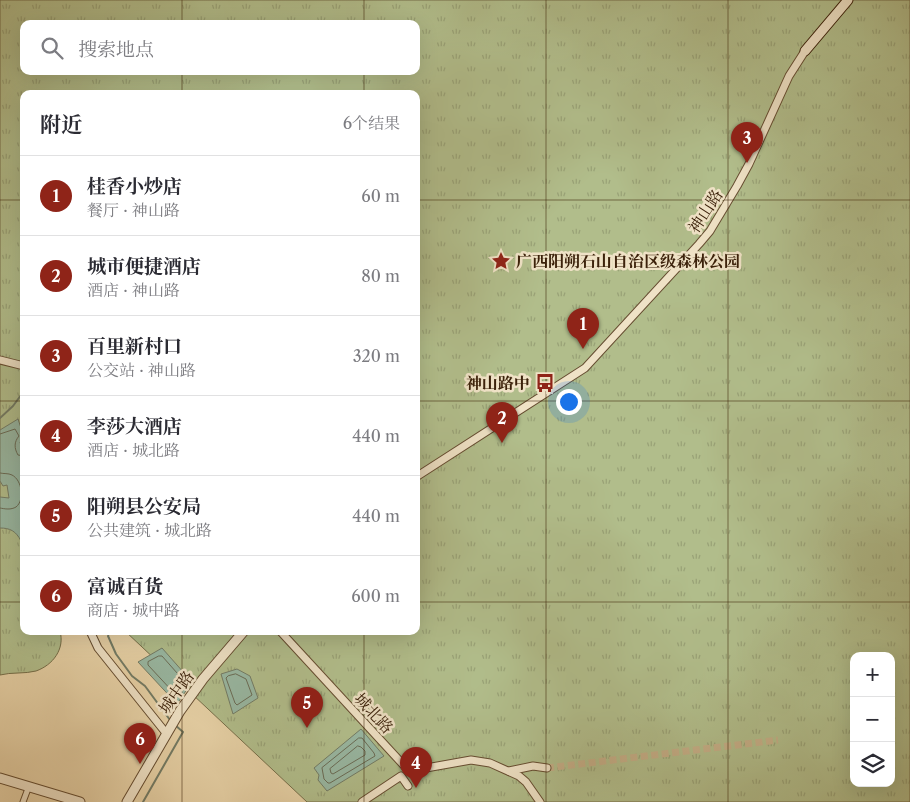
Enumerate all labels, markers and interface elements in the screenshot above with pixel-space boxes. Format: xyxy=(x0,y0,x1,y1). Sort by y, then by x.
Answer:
search box xyxy=(20,20,420,75)
icon: search xyxy=(38,34,66,62)
text: 搜索地点 xyxy=(78,38,154,61)
text: 附近 xyxy=(40,112,82,137)
text: 6个结果 xyxy=(343,113,400,133)
pin: 3 xyxy=(731,122,763,163)
text: 桂香小炒店 xyxy=(87,175,182,198)
street label: 神山路 xyxy=(684,185,726,237)
text: 1 xyxy=(52,186,60,206)
text: 60 m xyxy=(361,186,400,206)
text: 餐厅 · 神山路 xyxy=(87,200,180,220)
place icon: 广西阳朔石山自治区级森林公园 xyxy=(490,250,512,272)
place label: 广西阳朔石山自治区级森林公园 xyxy=(516,251,740,271)
text: 城市便捷酒店 xyxy=(87,255,201,278)
text: 2 xyxy=(51,266,61,286)
text: 80 m xyxy=(361,266,400,286)
text: 酒店 · 神山路 xyxy=(87,280,180,300)
pin: 1 xyxy=(567,308,599,349)
text: 百里新村口 xyxy=(87,335,182,358)
text: 3 xyxy=(51,346,61,366)
text: 320 m xyxy=(353,346,400,366)
text: 公交站 · 神山路 xyxy=(87,360,196,380)
bus stop icon: 神山路中 xyxy=(534,372,556,394)
place label: 神山路中 xyxy=(466,373,530,393)
your location xyxy=(556,389,582,415)
pin: 2 xyxy=(486,402,518,443)
text: 李莎大酒店 xyxy=(87,415,182,438)
text: 4 xyxy=(51,426,61,446)
text: 440 m xyxy=(352,426,400,446)
text: 酒店 · 城北路 xyxy=(87,440,180,460)
text: 阳朔县公安局 xyxy=(87,495,201,518)
text: 5 xyxy=(52,506,60,526)
text: 440 m xyxy=(352,506,400,526)
text: 公共建筑 · 城北路 xyxy=(87,520,212,540)
text: 富诚百货 xyxy=(87,575,163,598)
text: 6 xyxy=(51,586,61,606)
text: 600 m xyxy=(351,586,400,606)
text: 商店 · 城中路 xyxy=(87,600,180,620)
map controls xyxy=(850,652,895,787)
button: + xyxy=(850,652,895,697)
street label: 城中路 xyxy=(154,667,198,717)
pin: 5 xyxy=(291,687,323,728)
street label: 城北路 xyxy=(350,689,398,737)
button: − xyxy=(850,697,895,742)
pin: 6 xyxy=(124,723,156,764)
button: layers xyxy=(850,742,895,787)
pin: 4 xyxy=(400,747,432,788)

